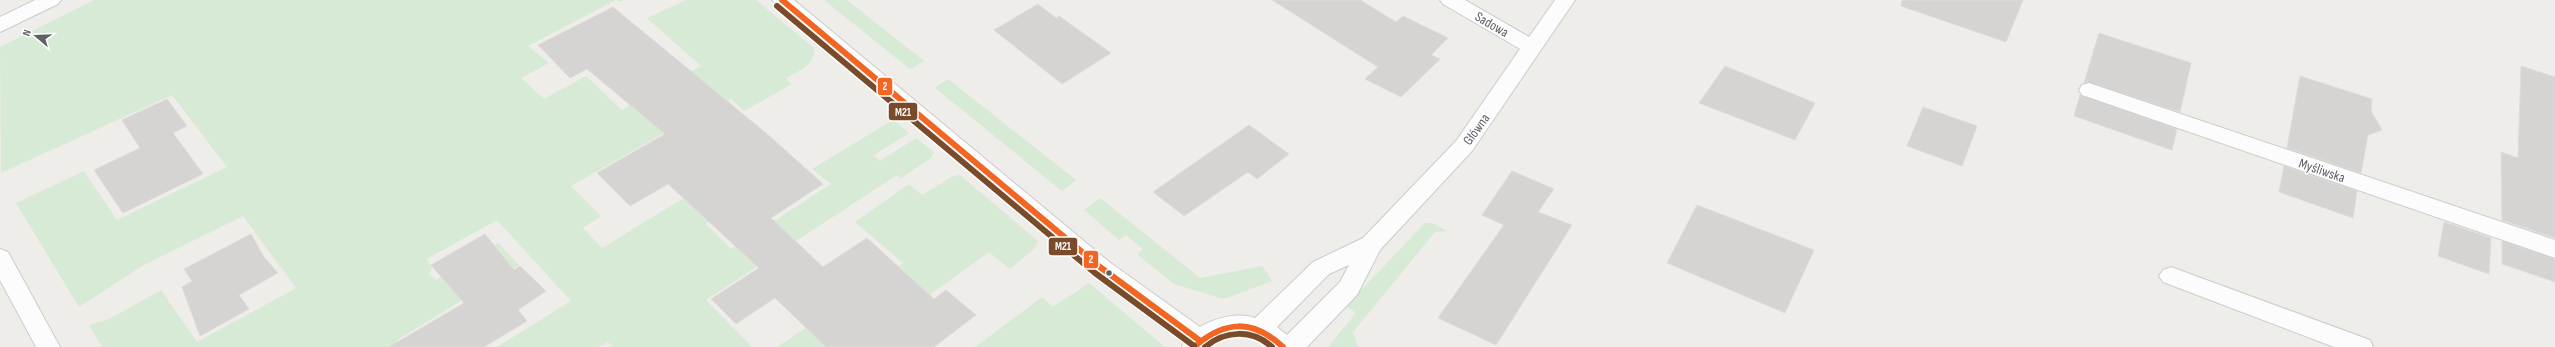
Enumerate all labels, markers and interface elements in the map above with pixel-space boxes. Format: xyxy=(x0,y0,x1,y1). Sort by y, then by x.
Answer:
street label: Sadowa xyxy=(1472,8,1512,41)
north arrow xyxy=(16,16,56,56)
text: N xyxy=(20,28,34,38)
line badge: 2 xyxy=(877,77,893,96)
text: 2 xyxy=(883,80,888,93)
line badge: M21 xyxy=(888,102,918,121)
text: M21 xyxy=(895,106,912,119)
street label: Główna xyxy=(1459,110,1493,148)
street label: Myśliwska xyxy=(2296,155,2347,186)
line badge: M21 xyxy=(1048,237,1078,256)
text: M21 xyxy=(1055,240,1072,253)
line badge: 2 xyxy=(1083,250,1099,269)
text: 2 xyxy=(1089,253,1094,266)
unlabelled marker xyxy=(1104,268,1114,278)

